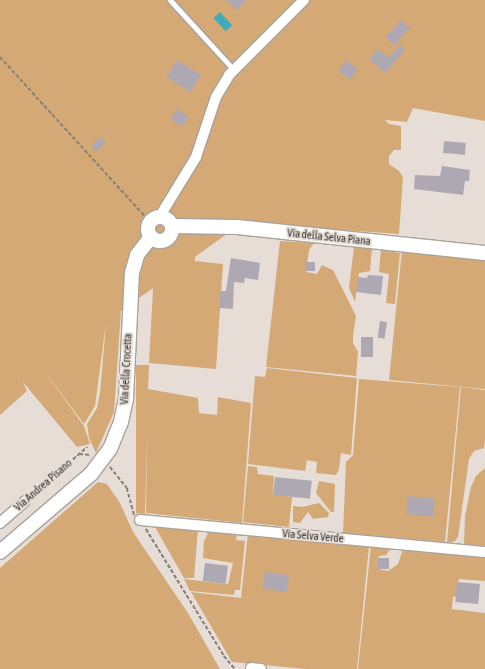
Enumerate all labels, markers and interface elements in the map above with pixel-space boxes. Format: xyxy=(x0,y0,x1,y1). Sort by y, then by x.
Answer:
street label: Via della Selva Piana xyxy=(287,226,371,248)
street label: Via della Crocetta xyxy=(118,333,134,405)
street label: Via Andrea Pisano xyxy=(11,456,75,514)
street label: Via Selva Verde xyxy=(282,527,344,545)

